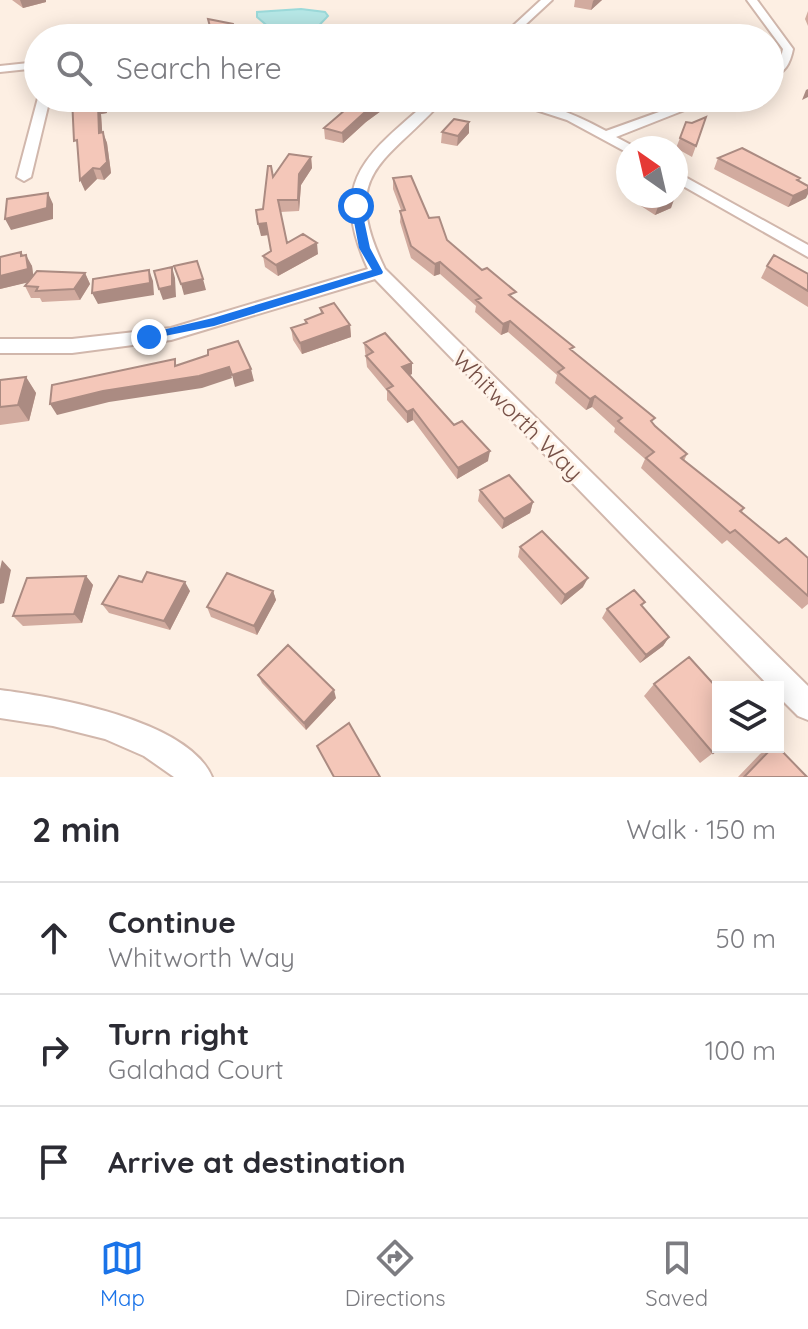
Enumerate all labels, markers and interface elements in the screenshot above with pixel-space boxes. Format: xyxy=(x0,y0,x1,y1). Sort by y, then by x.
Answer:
search box xyxy=(24,24,784,112)
icon: search xyxy=(52,46,96,90)
text: Search here xyxy=(116,49,282,87)
north arrow xyxy=(616,136,688,208)
route start xyxy=(338,188,374,224)
route end xyxy=(131,319,167,355)
street label: Whitworth Way xyxy=(446,343,590,487)
map controls xyxy=(712,681,784,753)
button: layers xyxy=(712,681,784,753)
text: 2 min xyxy=(32,808,121,851)
text: Walk · 150 m xyxy=(626,813,776,846)
text: Continue xyxy=(108,903,236,941)
icon: ahead xyxy=(32,916,76,960)
text: 50 m xyxy=(716,922,776,955)
text: Whitworth Way xyxy=(108,941,295,974)
text: Turn right xyxy=(108,1015,249,1053)
icon: right xyxy=(32,1028,76,1072)
text: 100 m xyxy=(705,1034,776,1067)
text: Galahad Court xyxy=(108,1053,284,1086)
icon: arrive xyxy=(32,1140,76,1184)
text: Arrive at destination xyxy=(108,1143,406,1181)
tab: Map xyxy=(100,1236,145,1312)
tab: Directions xyxy=(345,1236,445,1312)
tab: Saved xyxy=(645,1236,708,1312)

